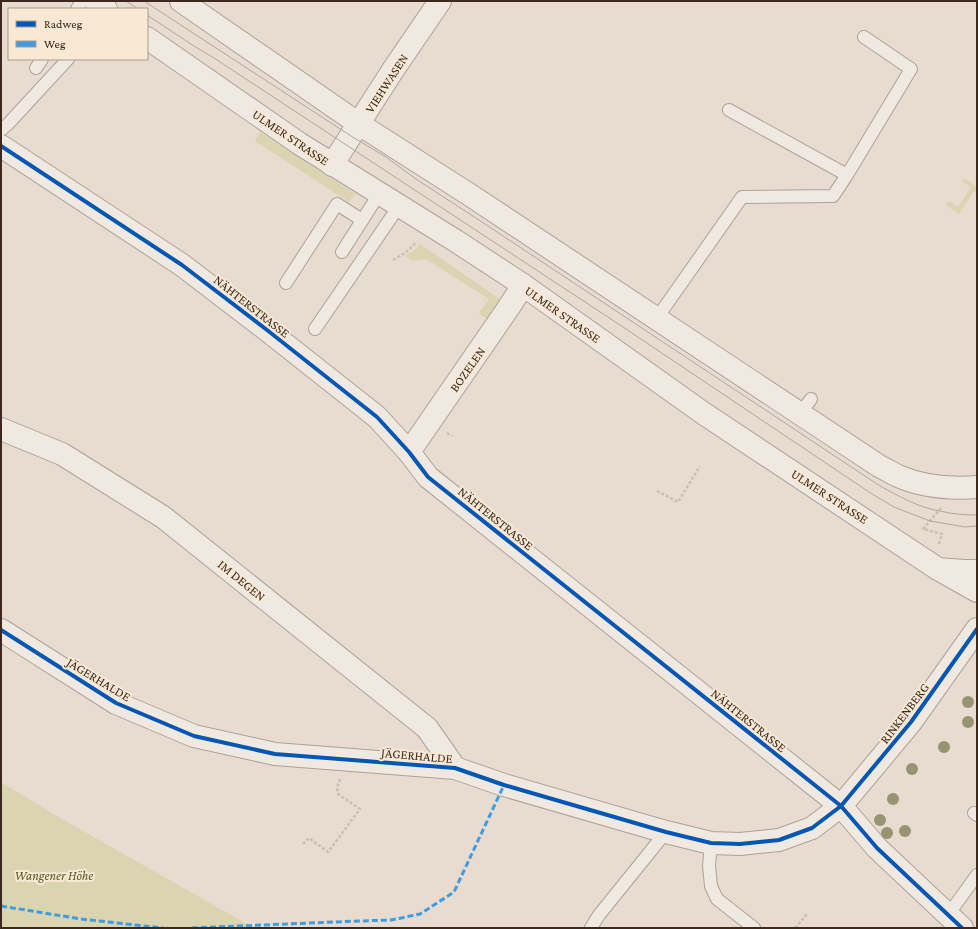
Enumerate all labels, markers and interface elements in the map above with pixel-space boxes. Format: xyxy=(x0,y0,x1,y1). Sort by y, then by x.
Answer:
legend xyxy=(8,8,148,60)
text: Radweg xyxy=(44,17,82,31)
text: Weg xyxy=(44,37,66,51)
street label: VIEHWASEN xyxy=(362,51,411,116)
street label: ULMER STRASSE xyxy=(250,106,332,168)
street label: NÄHTERSTRASSE xyxy=(211,272,293,341)
street label: ULMER STRASSE xyxy=(522,283,603,346)
street label: BOZELEN xyxy=(446,344,488,395)
street label: ULMER STRASSE xyxy=(788,466,871,527)
street label: NÄHTERSTRASSE xyxy=(455,484,536,553)
street label: IM DEGEN xyxy=(215,557,268,604)
street label: JÄGERHALDE xyxy=(63,654,133,704)
street label: RINKENBERG xyxy=(877,680,932,747)
street label: NÄHTERSTRASSE xyxy=(708,686,789,755)
street label: JÄGERHALDE xyxy=(380,745,453,766)
park label: Wangener Höhe xyxy=(15,868,93,883)

